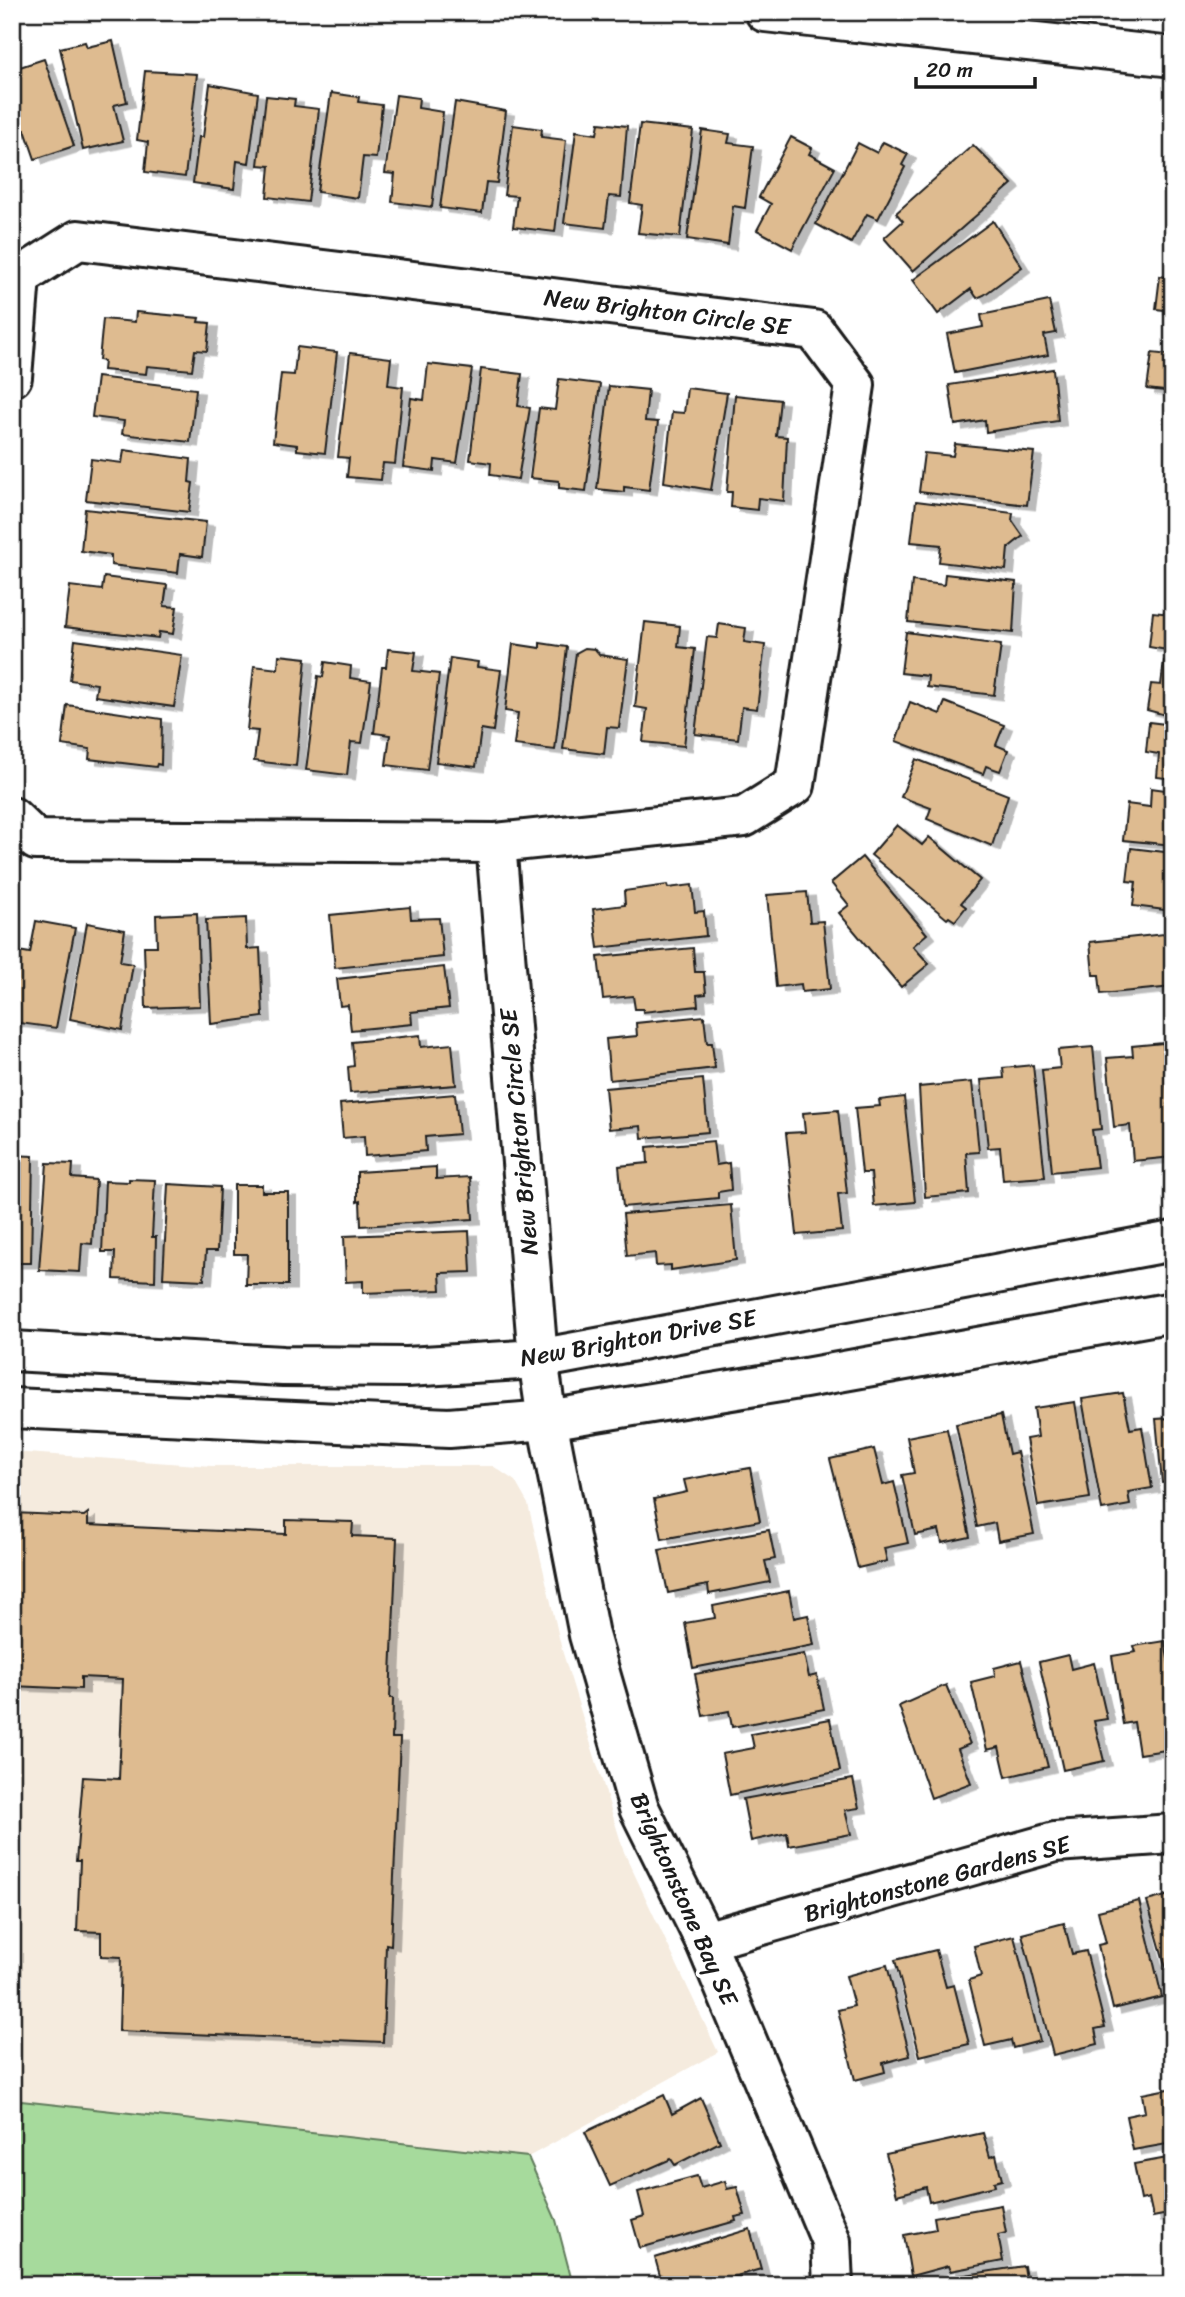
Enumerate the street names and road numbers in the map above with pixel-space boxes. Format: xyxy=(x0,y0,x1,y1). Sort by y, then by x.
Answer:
street label: New Brighton Circle SE xyxy=(542,276,794,348)
street label: New Brighton Circle SE xyxy=(487,1005,551,1257)
street label: New Brighton Drive SE xyxy=(517,1296,761,1379)
street label: Brightonstone Bay SE xyxy=(618,1786,751,2014)
street label: Brightonstone Gardens SE xyxy=(799,1823,1076,1935)

